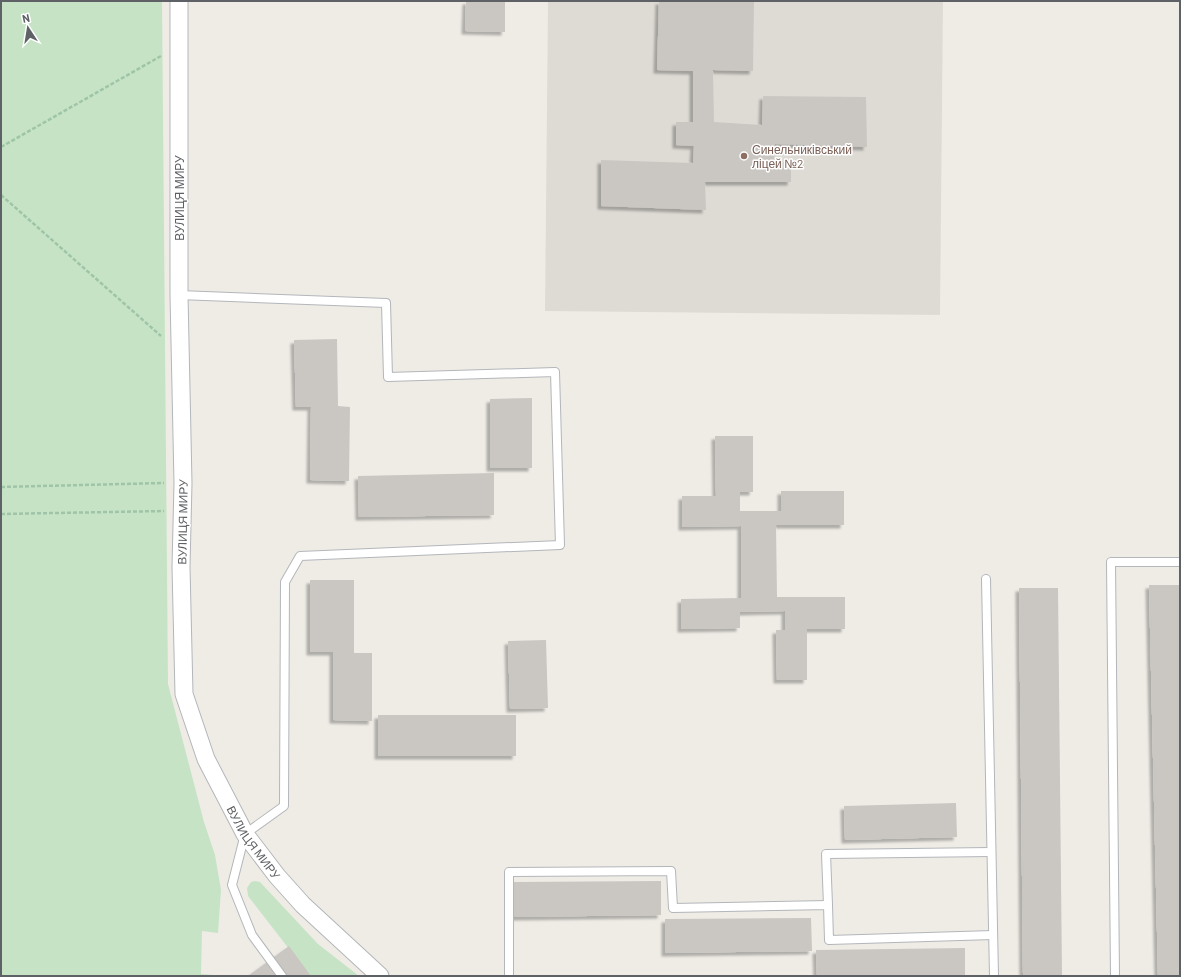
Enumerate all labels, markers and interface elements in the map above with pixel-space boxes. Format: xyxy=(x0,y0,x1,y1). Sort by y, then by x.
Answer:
north arrow xyxy=(8,8,48,48)
text: N xyxy=(21,11,31,25)
place label: Синельниківський ліцей №2 xyxy=(752,142,852,171)
marker: Синельниківський ліцей №2 xyxy=(739,151,749,161)
street label: ВУЛИЦЯ МИРУ xyxy=(172,155,187,241)
street label: ВУЛИЦЯ МИРУ xyxy=(174,479,191,565)
street label: ВУЛИЦЯ МИРУ xyxy=(225,803,284,882)

